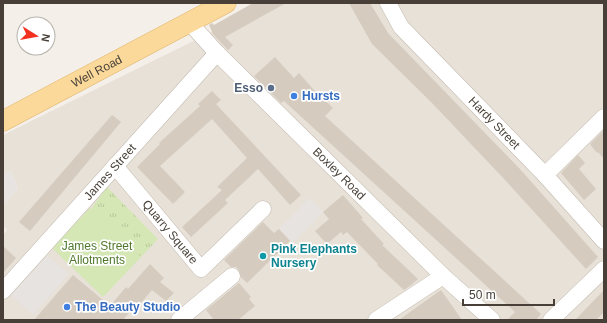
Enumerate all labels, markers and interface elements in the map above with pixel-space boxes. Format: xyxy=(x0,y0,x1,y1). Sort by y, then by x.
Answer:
north arrow xyxy=(16,16,56,56)
text: N xyxy=(39,33,52,43)
street label: Well Road xyxy=(69,52,124,91)
place label: Esso xyxy=(234,81,263,95)
marker: Esso xyxy=(266,83,276,93)
place label: Hursts xyxy=(302,89,340,103)
marker: Hursts xyxy=(289,91,299,101)
street label: Hardy Street xyxy=(466,94,523,152)
street label: James Street xyxy=(81,141,139,203)
street label: Boxley Road xyxy=(310,145,368,202)
street label: Quarry Square xyxy=(139,197,201,267)
park label: James Street Allotments xyxy=(62,239,133,267)
place label: Pink Elephants Nursery xyxy=(271,242,357,270)
marker: Pink Elephants Nursery xyxy=(258,251,268,261)
scale bar xyxy=(463,281,554,307)
text: 50 m xyxy=(469,288,496,302)
place label: The Beauty Studio xyxy=(75,300,180,314)
marker: The Beauty Studio xyxy=(62,302,72,312)

